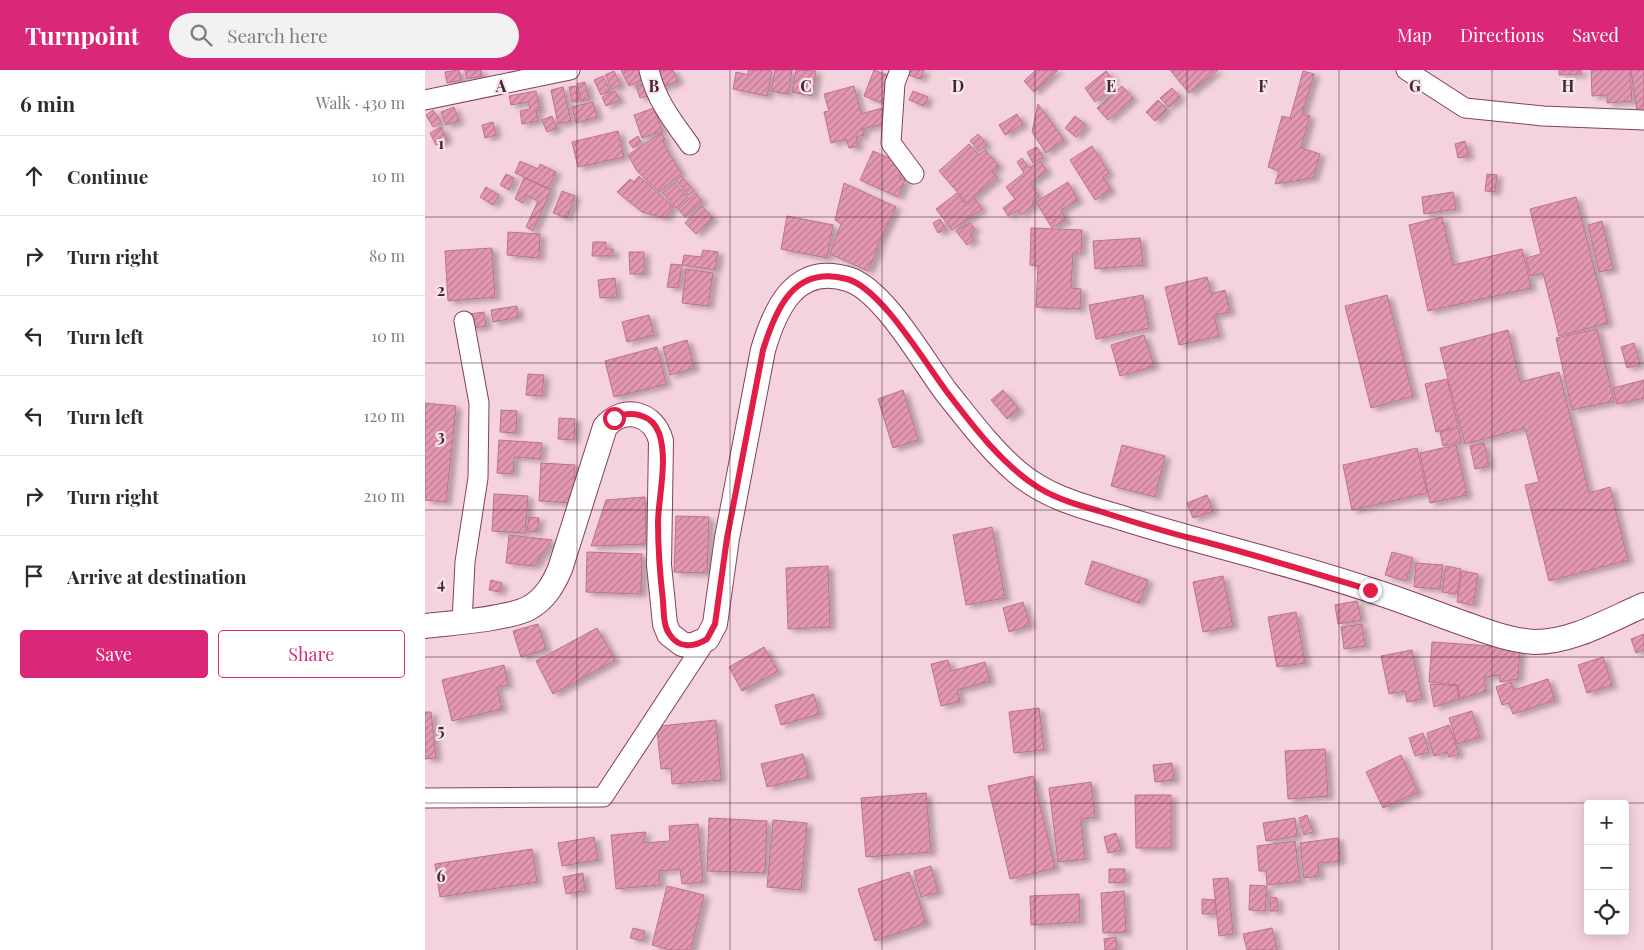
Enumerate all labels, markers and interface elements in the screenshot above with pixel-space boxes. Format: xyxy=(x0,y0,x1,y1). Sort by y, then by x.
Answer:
search box xyxy=(169,13,519,58)
text: Turnpoint xyxy=(25,19,139,51)
icon: search xyxy=(187,21,215,49)
text: Search here xyxy=(227,22,328,48)
text: Map xyxy=(1397,23,1432,47)
text: Directions xyxy=(1460,23,1544,47)
text: Saved xyxy=(1572,23,1619,47)
text: A xyxy=(495,75,507,96)
text: B xyxy=(649,75,660,96)
text: C xyxy=(800,75,812,96)
text: D xyxy=(952,75,964,96)
text: E xyxy=(1106,75,1116,96)
text: F xyxy=(1258,75,1268,96)
text: G xyxy=(1409,75,1421,96)
text: H xyxy=(1562,75,1575,96)
text: 6 min xyxy=(20,89,75,117)
text: Walk · 430 m xyxy=(316,92,405,113)
text: 1 xyxy=(438,132,444,153)
icon: ahead xyxy=(20,162,48,190)
text: Continue xyxy=(67,163,148,189)
text: 10 m xyxy=(371,165,405,186)
icon: right xyxy=(20,242,48,270)
text: Turn right xyxy=(67,243,159,269)
text: 80 m xyxy=(369,245,405,266)
text: 2 xyxy=(437,279,445,300)
icon: left xyxy=(20,322,48,350)
text: Turn left xyxy=(67,323,144,349)
text: 10 m xyxy=(371,325,405,346)
icon: left xyxy=(20,402,48,430)
text: Turn left xyxy=(67,403,144,429)
text: 120 m xyxy=(364,405,405,426)
route start xyxy=(603,407,626,430)
text: 3 xyxy=(437,425,445,446)
icon: right xyxy=(20,482,48,510)
text: Turn right xyxy=(67,483,159,509)
text: 210 m xyxy=(364,485,405,506)
icon: arrive xyxy=(20,562,48,590)
text: Arrive at destination xyxy=(67,563,247,589)
text: 4 xyxy=(437,572,445,593)
route end xyxy=(1359,579,1382,602)
button: Save xyxy=(20,630,208,678)
button: Share xyxy=(218,630,405,678)
text: 5 xyxy=(437,719,445,740)
map controls xyxy=(1584,800,1629,935)
button: + xyxy=(1584,800,1629,845)
button: − xyxy=(1584,845,1629,890)
text: 6 xyxy=(437,865,446,886)
button: locate xyxy=(1584,890,1629,935)

